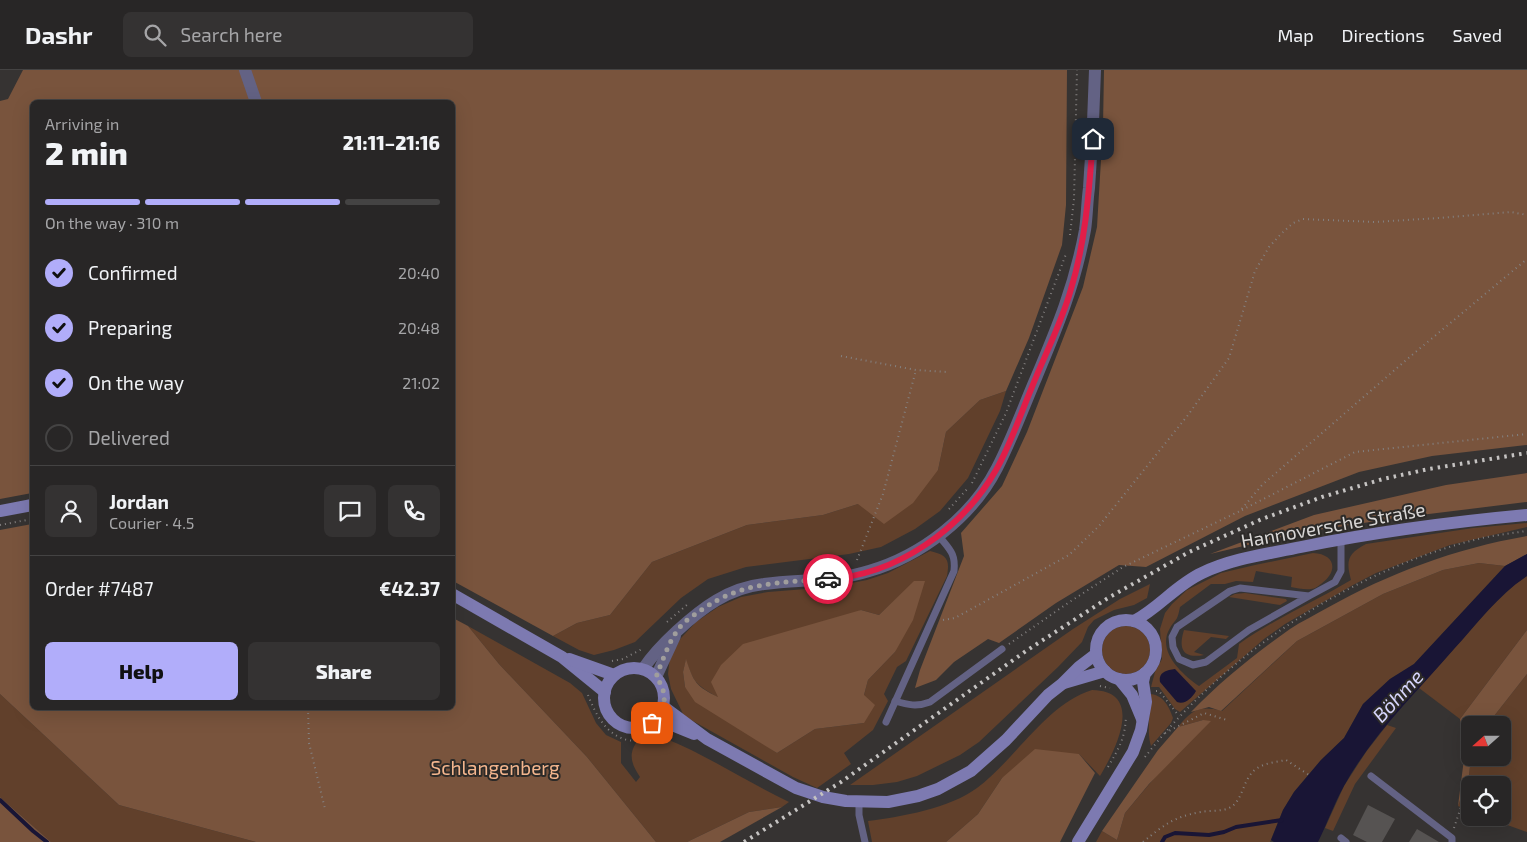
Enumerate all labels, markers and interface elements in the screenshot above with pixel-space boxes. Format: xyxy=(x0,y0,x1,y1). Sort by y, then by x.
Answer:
search box xyxy=(123,12,473,57)
text: Dashr xyxy=(25,20,93,49)
icon: search xyxy=(141,21,169,49)
text: Search here xyxy=(181,23,283,46)
text: Map xyxy=(1277,24,1314,46)
text: Directions xyxy=(1342,24,1425,46)
text: Saved xyxy=(1453,24,1502,46)
text: Arriving in xyxy=(45,114,119,133)
pin xyxy=(1072,118,1114,160)
icon: home xyxy=(1079,125,1107,153)
text: 21:11–21:16 xyxy=(343,131,440,154)
text: 2 min xyxy=(45,133,128,171)
text: On the way · 310 m xyxy=(45,213,179,232)
icon: check xyxy=(45,259,73,287)
text: Confirmed xyxy=(88,261,178,284)
text: 20:40 xyxy=(398,263,440,282)
icon: check xyxy=(45,314,73,342)
text: Preparing xyxy=(88,316,172,339)
text: 20:48 xyxy=(398,318,440,337)
icon: check xyxy=(45,369,73,397)
text: On the way xyxy=(88,371,184,394)
text: 21:02 xyxy=(402,373,440,392)
text: Delivered xyxy=(88,426,170,449)
button: person xyxy=(45,485,97,537)
button: chat xyxy=(324,485,376,537)
button: phone xyxy=(388,485,440,537)
text: Jordan xyxy=(109,490,169,513)
street label: Hannoversche Straße xyxy=(1239,497,1427,552)
text: Courier · 4.5 xyxy=(109,513,194,532)
courier xyxy=(803,554,853,604)
icon: car xyxy=(814,565,842,593)
text: Order #7487 xyxy=(45,577,153,600)
text: €42.37 xyxy=(379,577,440,600)
button: Help xyxy=(45,642,238,700)
button: Share xyxy=(248,642,440,700)
water label: Böhme xyxy=(1367,664,1428,727)
pin xyxy=(631,702,673,744)
icon: bag xyxy=(638,709,666,737)
north arrow xyxy=(1461,716,1511,766)
map controls xyxy=(1461,716,1511,826)
park label: Schlangenberg xyxy=(430,756,560,779)
button: locate xyxy=(1461,776,1511,826)

